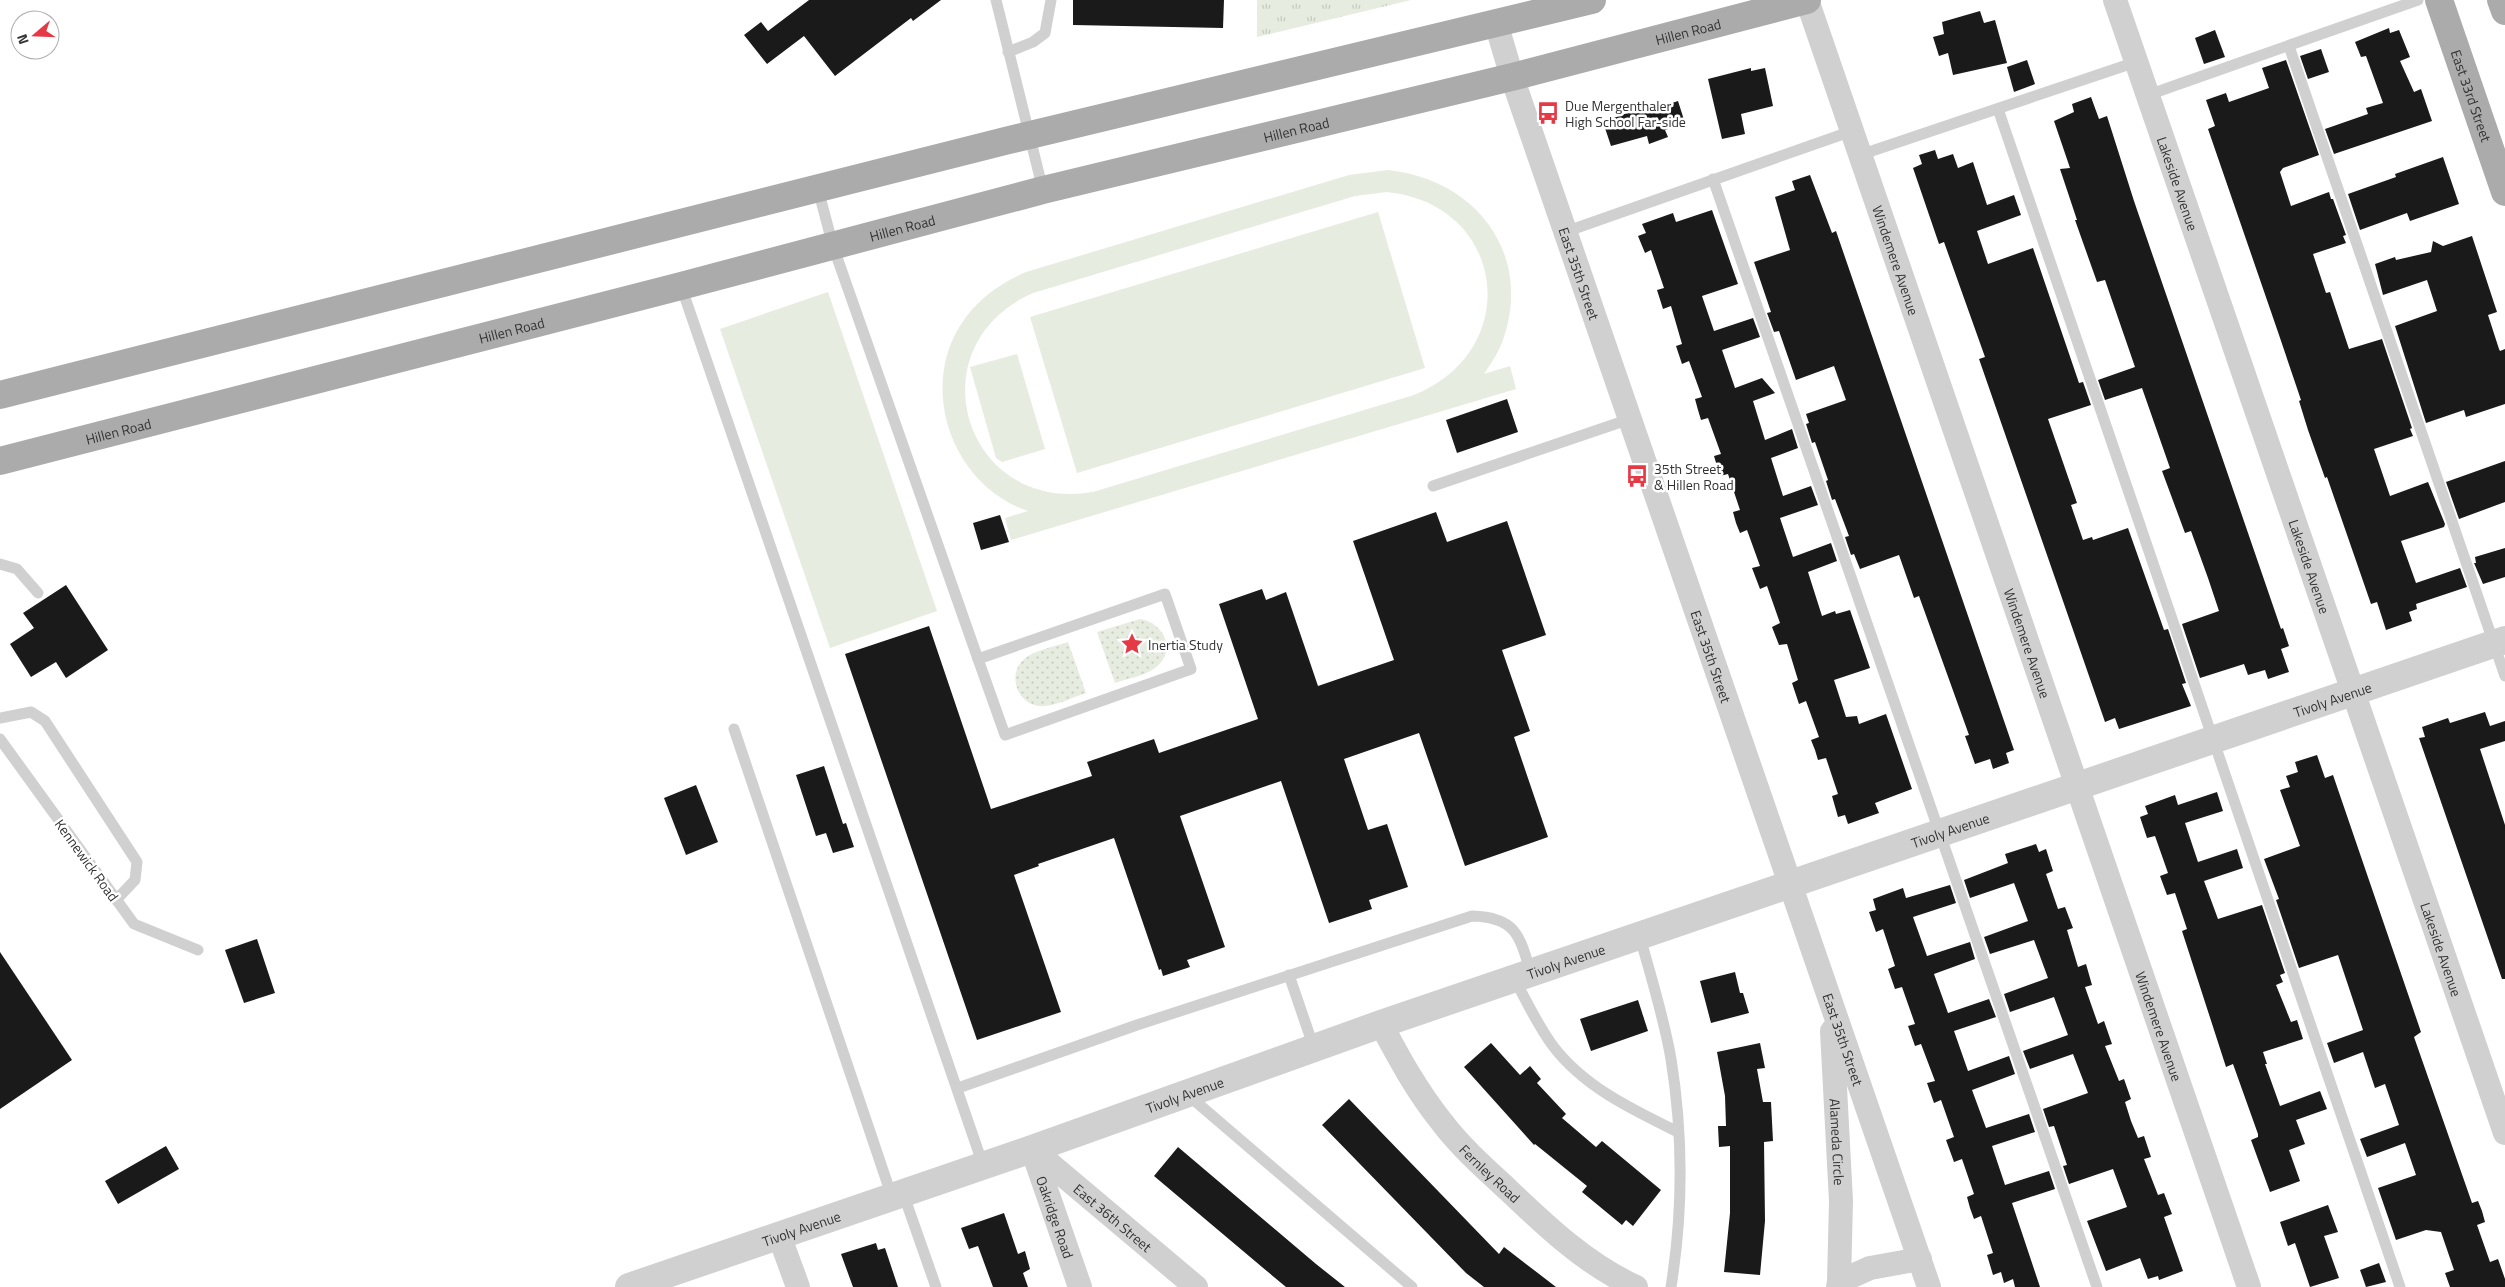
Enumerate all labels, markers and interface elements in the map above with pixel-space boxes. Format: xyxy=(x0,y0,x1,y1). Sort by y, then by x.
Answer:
north arrow xyxy=(10,10,60,60)
street label: Hillen Road xyxy=(1653,12,1723,50)
text: N xyxy=(11,31,34,47)
street label: East 33rd Street xyxy=(2446,47,2497,145)
place label: Due Mergenthaler High School Far-side xyxy=(1565,95,1686,132)
bus stop icon: Due Mergenthaler High School Far-side xyxy=(1535,100,1561,126)
street label: Hillen Road xyxy=(1261,111,1331,147)
street label: Lakeside Avenue xyxy=(2152,134,2204,233)
street label: Windemere Avenue xyxy=(1868,202,1925,318)
street label: Hillen Road xyxy=(867,209,937,246)
street label: East 35th Street xyxy=(1554,224,1605,323)
street label: Hillen Road xyxy=(476,311,546,348)
street label: Hillen Road xyxy=(83,412,153,449)
place label: 35th Street & Hillen Road xyxy=(1654,458,1734,495)
bus stop icon: 35th Street & Hillen Road xyxy=(1624,463,1650,489)
street label: Lakeside Avenue xyxy=(2284,516,2336,616)
street label: Windemere Avenue xyxy=(1999,585,2056,701)
street label: East 35th Street xyxy=(1686,607,1737,705)
place icon: Inertia Study xyxy=(1119,631,1145,657)
place label: Inertia Study xyxy=(1148,634,1223,655)
street label: Tivoly Avenue xyxy=(2290,676,2374,722)
street label: Tivoly Avenue xyxy=(1908,807,1992,853)
street label: Kennewick Road xyxy=(50,815,124,905)
street label: Lakeside Avenue xyxy=(2416,899,2468,999)
street label: Tivoly Avenue xyxy=(1524,938,1608,984)
street label: Windemere Avenue xyxy=(2131,968,2188,1084)
street label: East 35th Street xyxy=(1818,990,1869,1088)
street label: Tivoly Avenue xyxy=(1143,1071,1226,1118)
street label: Alameda Circle xyxy=(1825,1098,1851,1186)
street label: Fernley Road xyxy=(1455,1139,1525,1207)
street label: Oakridge Road xyxy=(1032,1173,1080,1261)
street label: East 36th Street xyxy=(1069,1178,1157,1256)
street label: Tivoly Avenue xyxy=(759,1205,843,1251)

